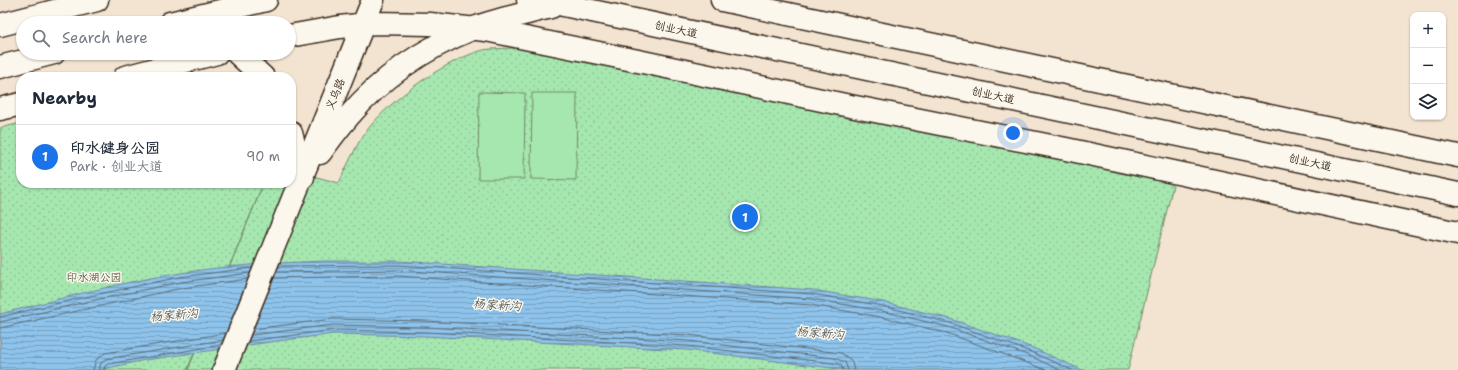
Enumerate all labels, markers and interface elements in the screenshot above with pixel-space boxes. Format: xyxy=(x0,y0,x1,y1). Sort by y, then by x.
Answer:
map controls xyxy=(1410,12,1446,120)
button: + xyxy=(1410,12,1446,48)
search box xyxy=(16,16,296,60)
street label: 创业大道 xyxy=(653,18,699,41)
icon: search xyxy=(30,27,52,49)
text: Search here xyxy=(62,28,148,48)
button: − xyxy=(1410,48,1446,84)
street label: 义乌路 xyxy=(322,76,349,112)
street label: 创业大道 xyxy=(970,84,1016,107)
button: layers xyxy=(1410,84,1446,120)
text: Nearby xyxy=(32,87,97,109)
your location xyxy=(1003,123,1023,143)
text: 印水健身公园 xyxy=(70,138,160,158)
text: 1 xyxy=(42,148,48,165)
text: 90 m xyxy=(246,148,280,165)
street label: 创业大道 xyxy=(1287,151,1333,174)
text: Park · 创业大道 xyxy=(70,158,162,175)
pin: 1 xyxy=(732,202,758,232)
park label: 印水湖公园 xyxy=(67,270,122,285)
water label: 杨家新沟 xyxy=(472,295,522,315)
water label: 杨家新沟 xyxy=(149,305,200,325)
water label: 杨家新沟 xyxy=(795,323,846,343)

